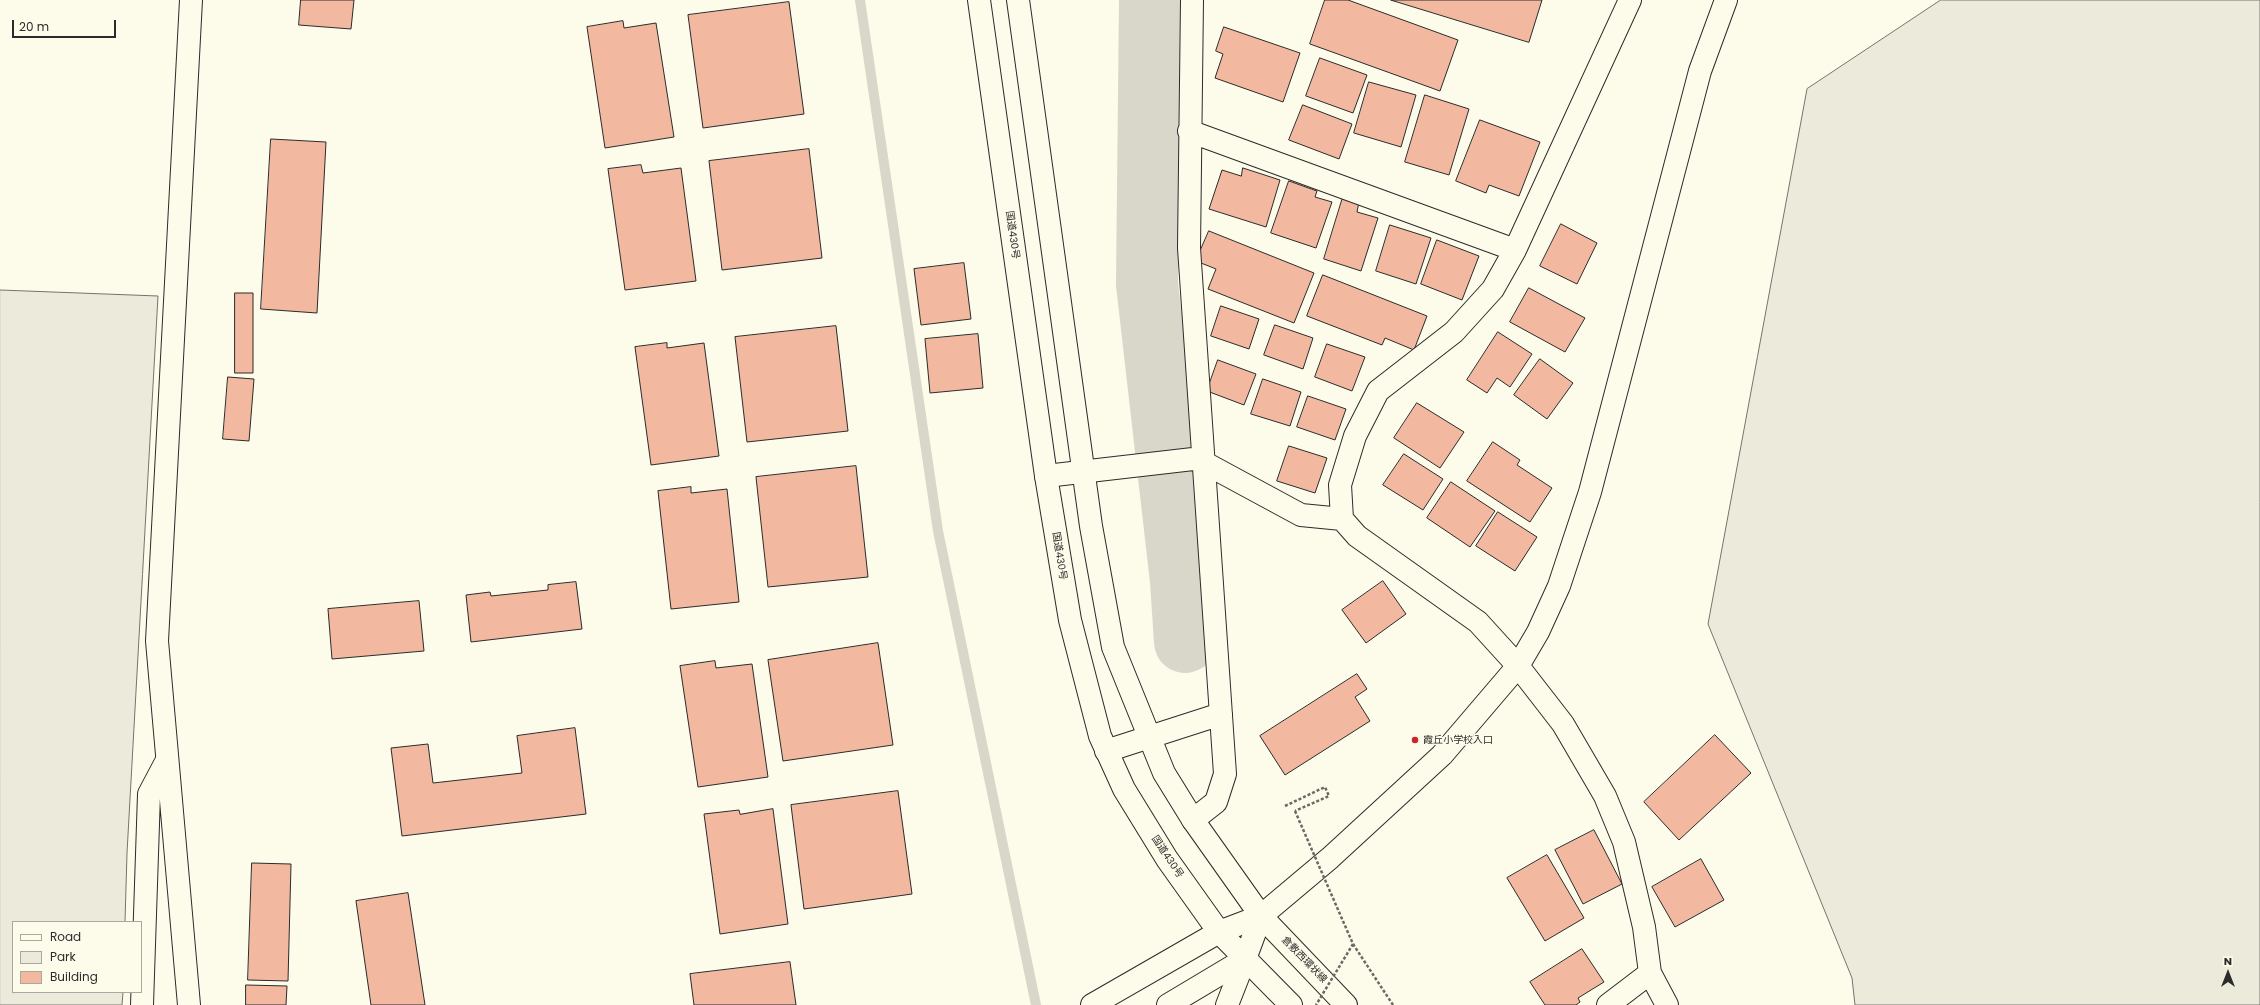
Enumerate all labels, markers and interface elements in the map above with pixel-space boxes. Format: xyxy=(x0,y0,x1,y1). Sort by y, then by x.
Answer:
scale bar xyxy=(14,12,118,38)
text: 20 m xyxy=(19,18,49,35)
street label: 国道430号 xyxy=(1003,210,1021,260)
street label: 国道430号 xyxy=(1049,531,1069,581)
place label: 霞丘小学校入口 xyxy=(1423,734,1493,746)
marker: 霞丘小学校入口 xyxy=(1410,735,1420,745)
street label: 国道430号 xyxy=(1148,834,1186,880)
legend xyxy=(12,921,142,993)
text: Road xyxy=(50,928,81,945)
street label: 倉敷西環状線 xyxy=(1279,934,1329,986)
text: Park xyxy=(50,948,76,965)
north arrow xyxy=(2208,953,2248,993)
text: N xyxy=(2224,953,2232,969)
text: Building xyxy=(50,968,98,985)

